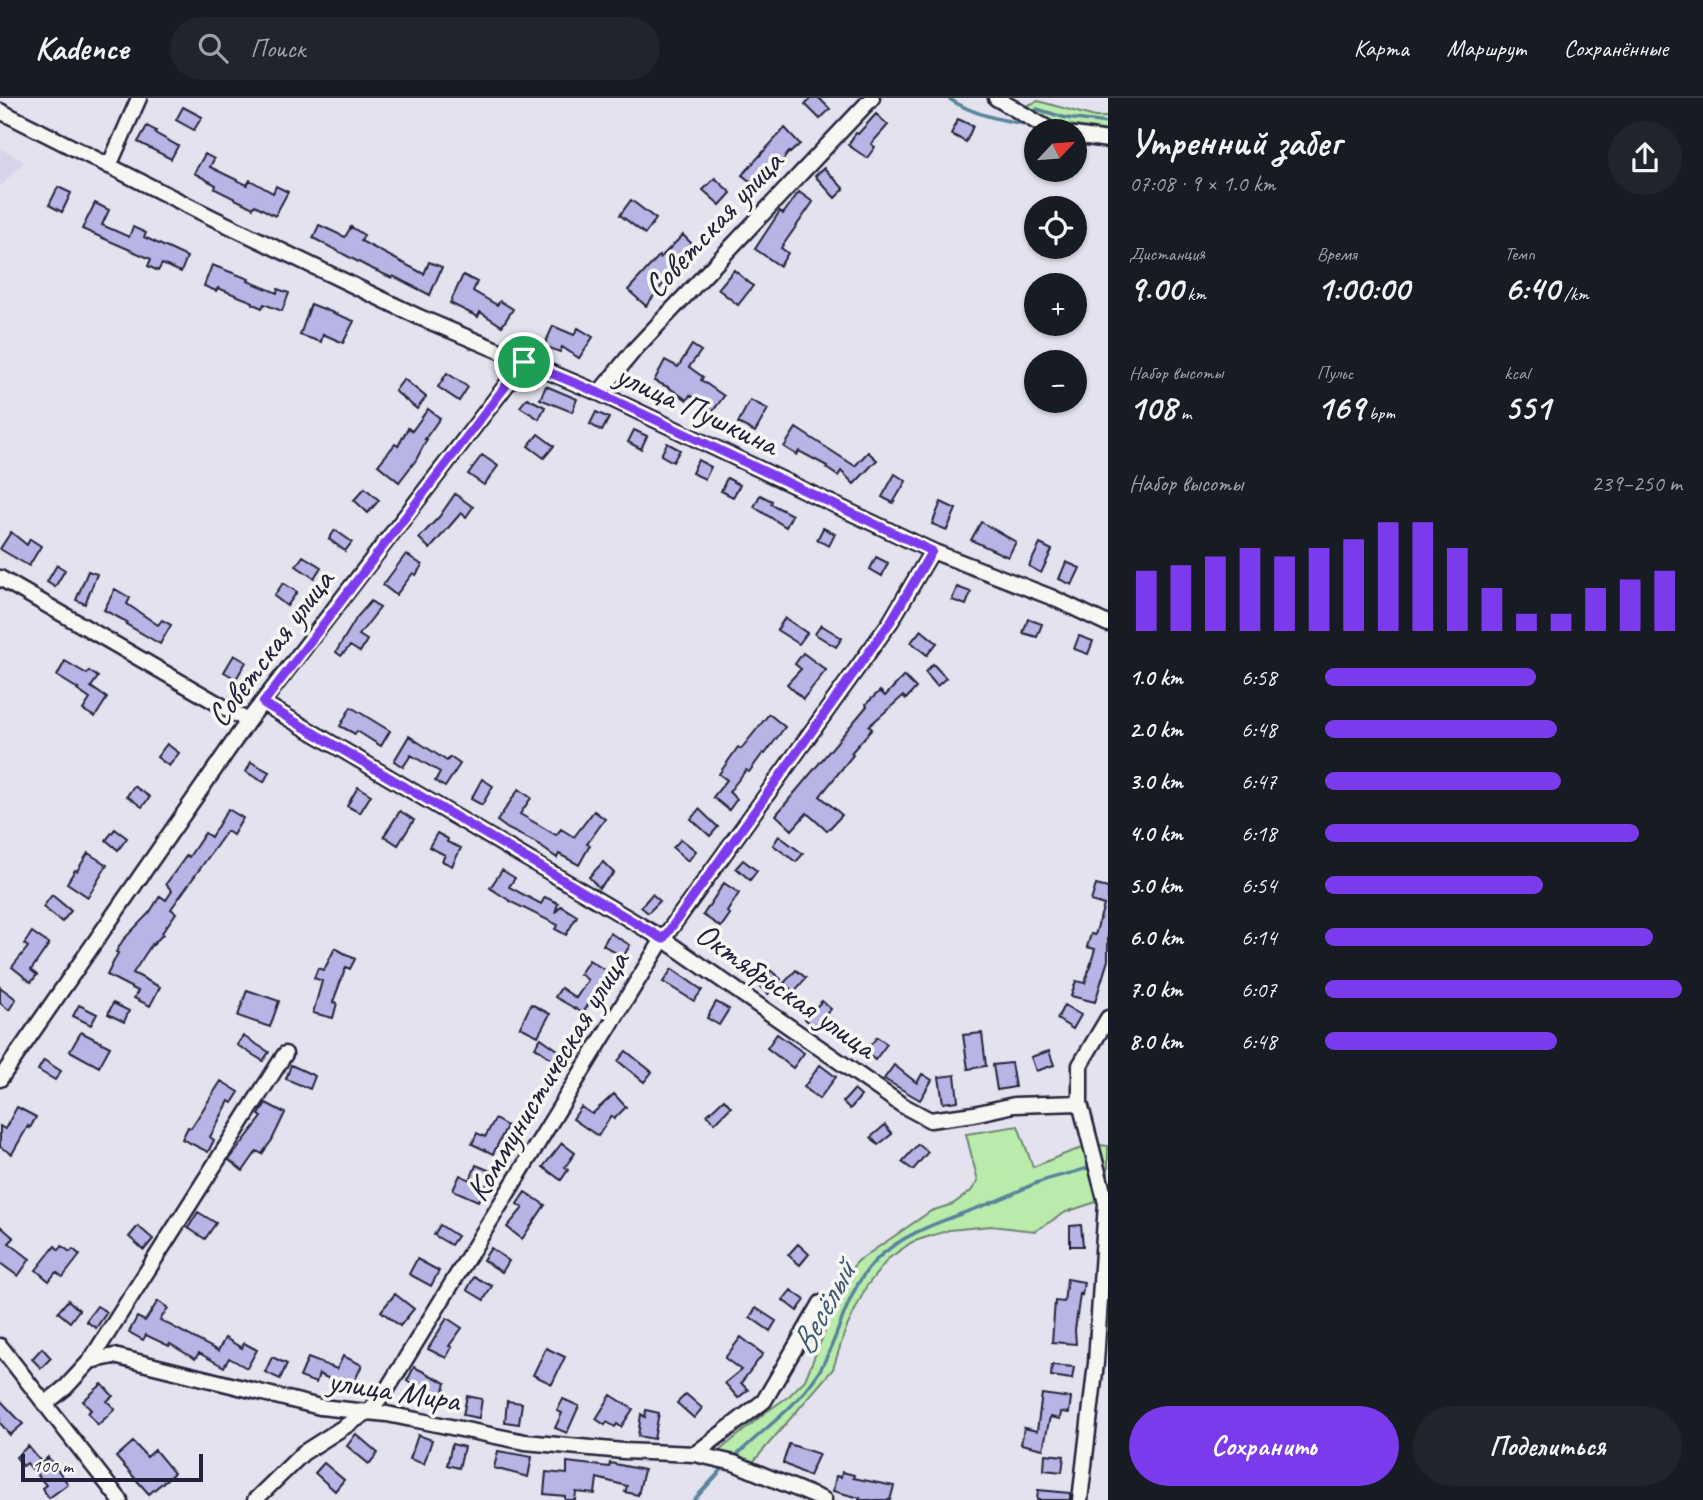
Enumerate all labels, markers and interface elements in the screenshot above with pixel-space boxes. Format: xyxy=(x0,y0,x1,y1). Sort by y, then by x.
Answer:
search box xyxy=(170,17,660,80)
text: Kadence xyxy=(35,27,128,69)
icon: search xyxy=(194,29,232,67)
text: Поиск xyxy=(250,32,305,65)
text: Карта xyxy=(1354,33,1409,63)
text: Маршрут xyxy=(1447,33,1526,63)
text: Сохранённые xyxy=(1564,33,1668,63)
north arrow xyxy=(1024,119,1087,182)
map controls xyxy=(1024,119,1087,413)
text: Утренний забег xyxy=(1129,119,1341,166)
button: share xyxy=(1608,121,1682,195)
street label: Советская улица xyxy=(634,140,794,306)
text: 07:08 · 9 × 1.0 km xyxy=(1129,169,1275,198)
button: locate xyxy=(1024,196,1087,259)
text: Дистанция xyxy=(1129,242,1205,266)
text: Время xyxy=(1317,242,1357,266)
text: Темп xyxy=(1504,242,1535,266)
text: 9.00 xyxy=(1129,266,1183,311)
text: 1:00:00 xyxy=(1317,266,1409,311)
text: 6:40 xyxy=(1504,266,1559,311)
button: + xyxy=(1024,273,1087,336)
text: km xyxy=(1183,282,1206,306)
text: /km xyxy=(1559,282,1589,306)
pin xyxy=(494,332,554,392)
icon: arrive xyxy=(505,343,543,381)
button: − xyxy=(1024,350,1087,413)
street label: улица Пушкина xyxy=(607,352,787,466)
text: Набор высоты xyxy=(1129,361,1223,385)
text: Пульс xyxy=(1317,361,1353,385)
text: kcal xyxy=(1504,361,1529,385)
text: 108 xyxy=(1129,385,1176,430)
text: 169 xyxy=(1317,385,1364,430)
text: 551 xyxy=(1504,385,1550,430)
text: m xyxy=(1176,401,1192,425)
text: bpm xyxy=(1364,401,1395,425)
text: Набор высоты xyxy=(1129,469,1243,498)
text: 239–250 m xyxy=(1591,469,1682,498)
street label: Советская улица xyxy=(197,559,344,735)
text: 1.0 km xyxy=(1129,663,1183,692)
text: 6:58 xyxy=(1241,663,1277,692)
text: 2.0 km xyxy=(1129,715,1183,744)
text: 6:48 xyxy=(1241,715,1277,744)
text: 3.0 km xyxy=(1129,767,1183,796)
text: 6:47 xyxy=(1241,767,1277,796)
text: 4.0 km xyxy=(1129,819,1183,848)
text: 6:18 xyxy=(1241,819,1277,848)
text: 5.0 km xyxy=(1129,871,1182,900)
text: 6:54 xyxy=(1241,871,1277,900)
street label: Октябрьская улица xyxy=(688,912,886,1069)
text: 6.0 km xyxy=(1129,923,1183,952)
text: 6:14 xyxy=(1241,923,1277,952)
street label: Коммунистическая улица xyxy=(456,941,639,1209)
text: 7.0 km xyxy=(1129,975,1182,1004)
text: 6:07 xyxy=(1241,975,1277,1004)
text: 8.0 km xyxy=(1129,1027,1183,1056)
text: 6:48 xyxy=(1241,1027,1277,1056)
water label: Весёлый xyxy=(780,1248,869,1362)
street label: улица Мира xyxy=(323,1359,465,1421)
button: Сохранить xyxy=(1129,1406,1399,1486)
button: Поделиться xyxy=(1413,1406,1682,1486)
scale bar xyxy=(21,1451,203,1483)
text: 100 m xyxy=(32,1454,73,1478)

